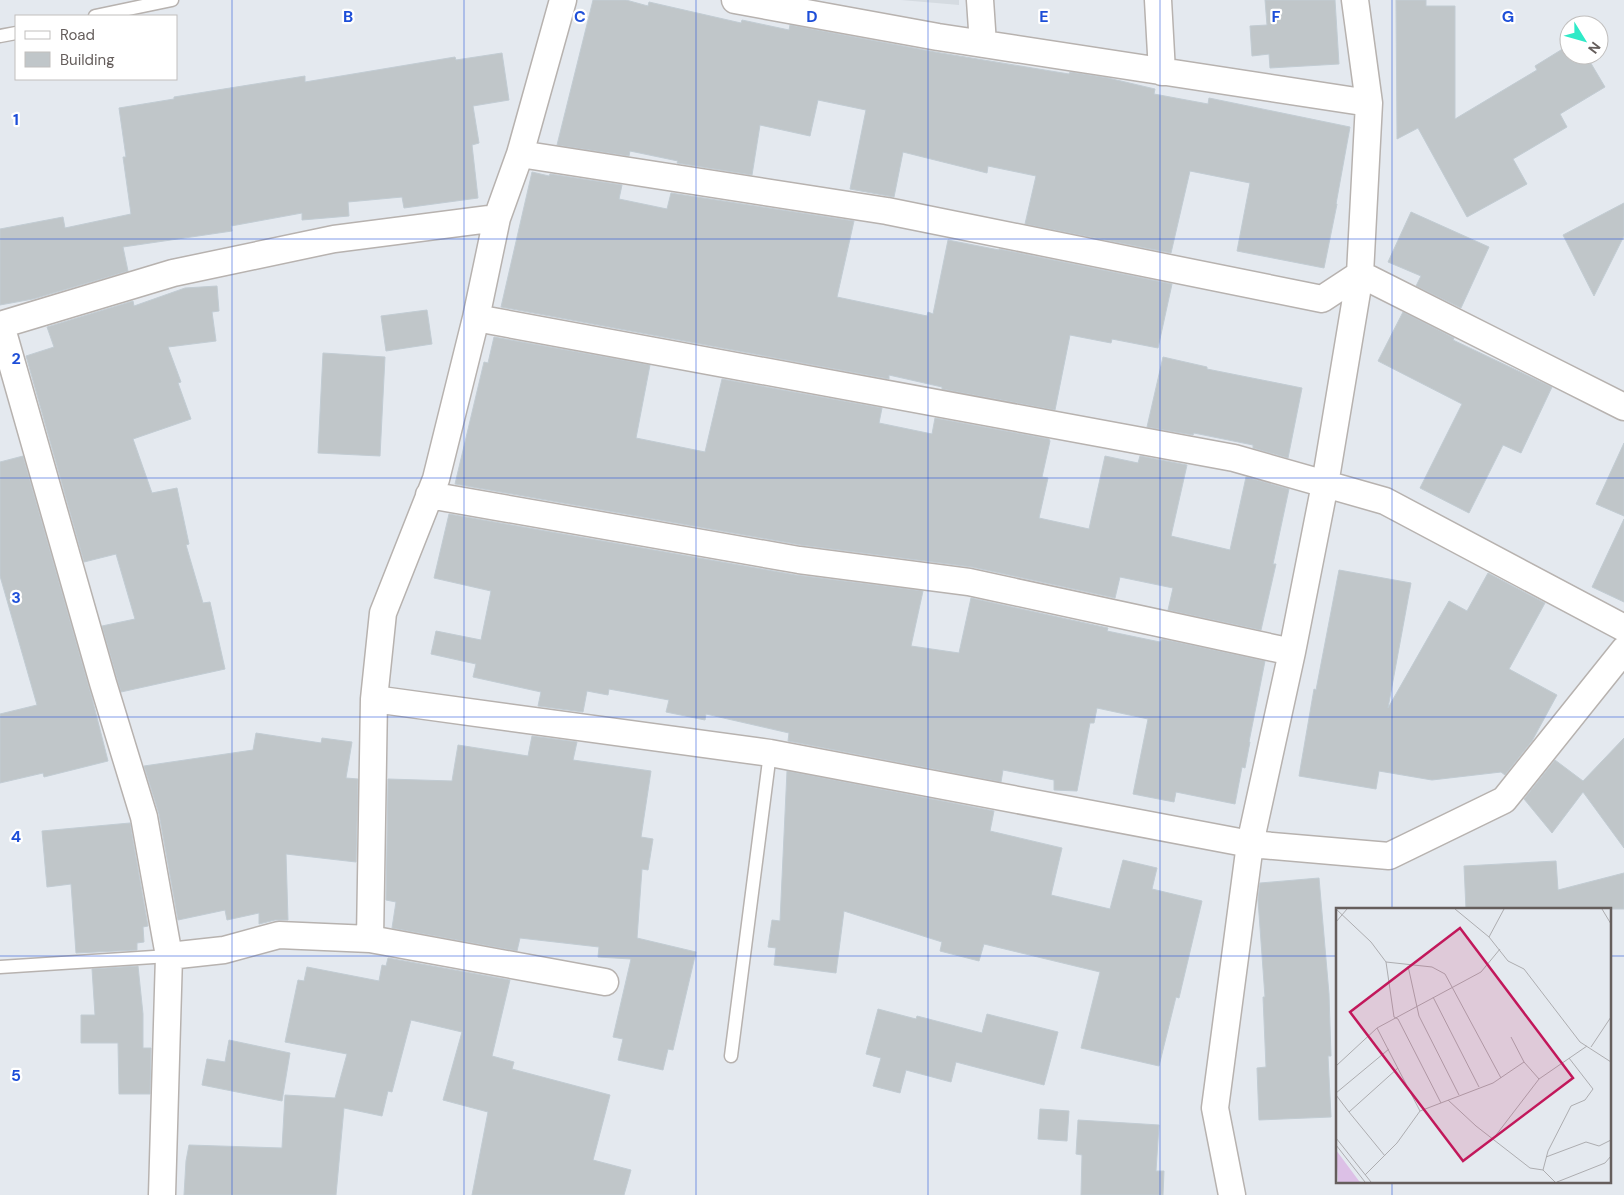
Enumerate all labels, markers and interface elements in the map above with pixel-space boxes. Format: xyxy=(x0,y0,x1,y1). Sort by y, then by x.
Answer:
text: B xyxy=(343,6,353,27)
text: C xyxy=(574,6,586,27)
text: D xyxy=(806,6,818,27)
text: E xyxy=(1039,6,1049,27)
text: F xyxy=(1272,6,1281,27)
text: G xyxy=(1502,6,1514,27)
legend xyxy=(15,15,178,80)
north arrow xyxy=(1559,15,1609,65)
text: Road xyxy=(60,25,95,45)
text: N xyxy=(1584,38,1605,57)
text: Building xyxy=(60,50,115,70)
text: 1 xyxy=(13,109,19,130)
text: 2 xyxy=(11,348,21,369)
text: 3 xyxy=(11,587,21,608)
text: 4 xyxy=(11,826,21,847)
inset map xyxy=(1336,908,1612,1182)
text: 5 xyxy=(11,1065,21,1086)

